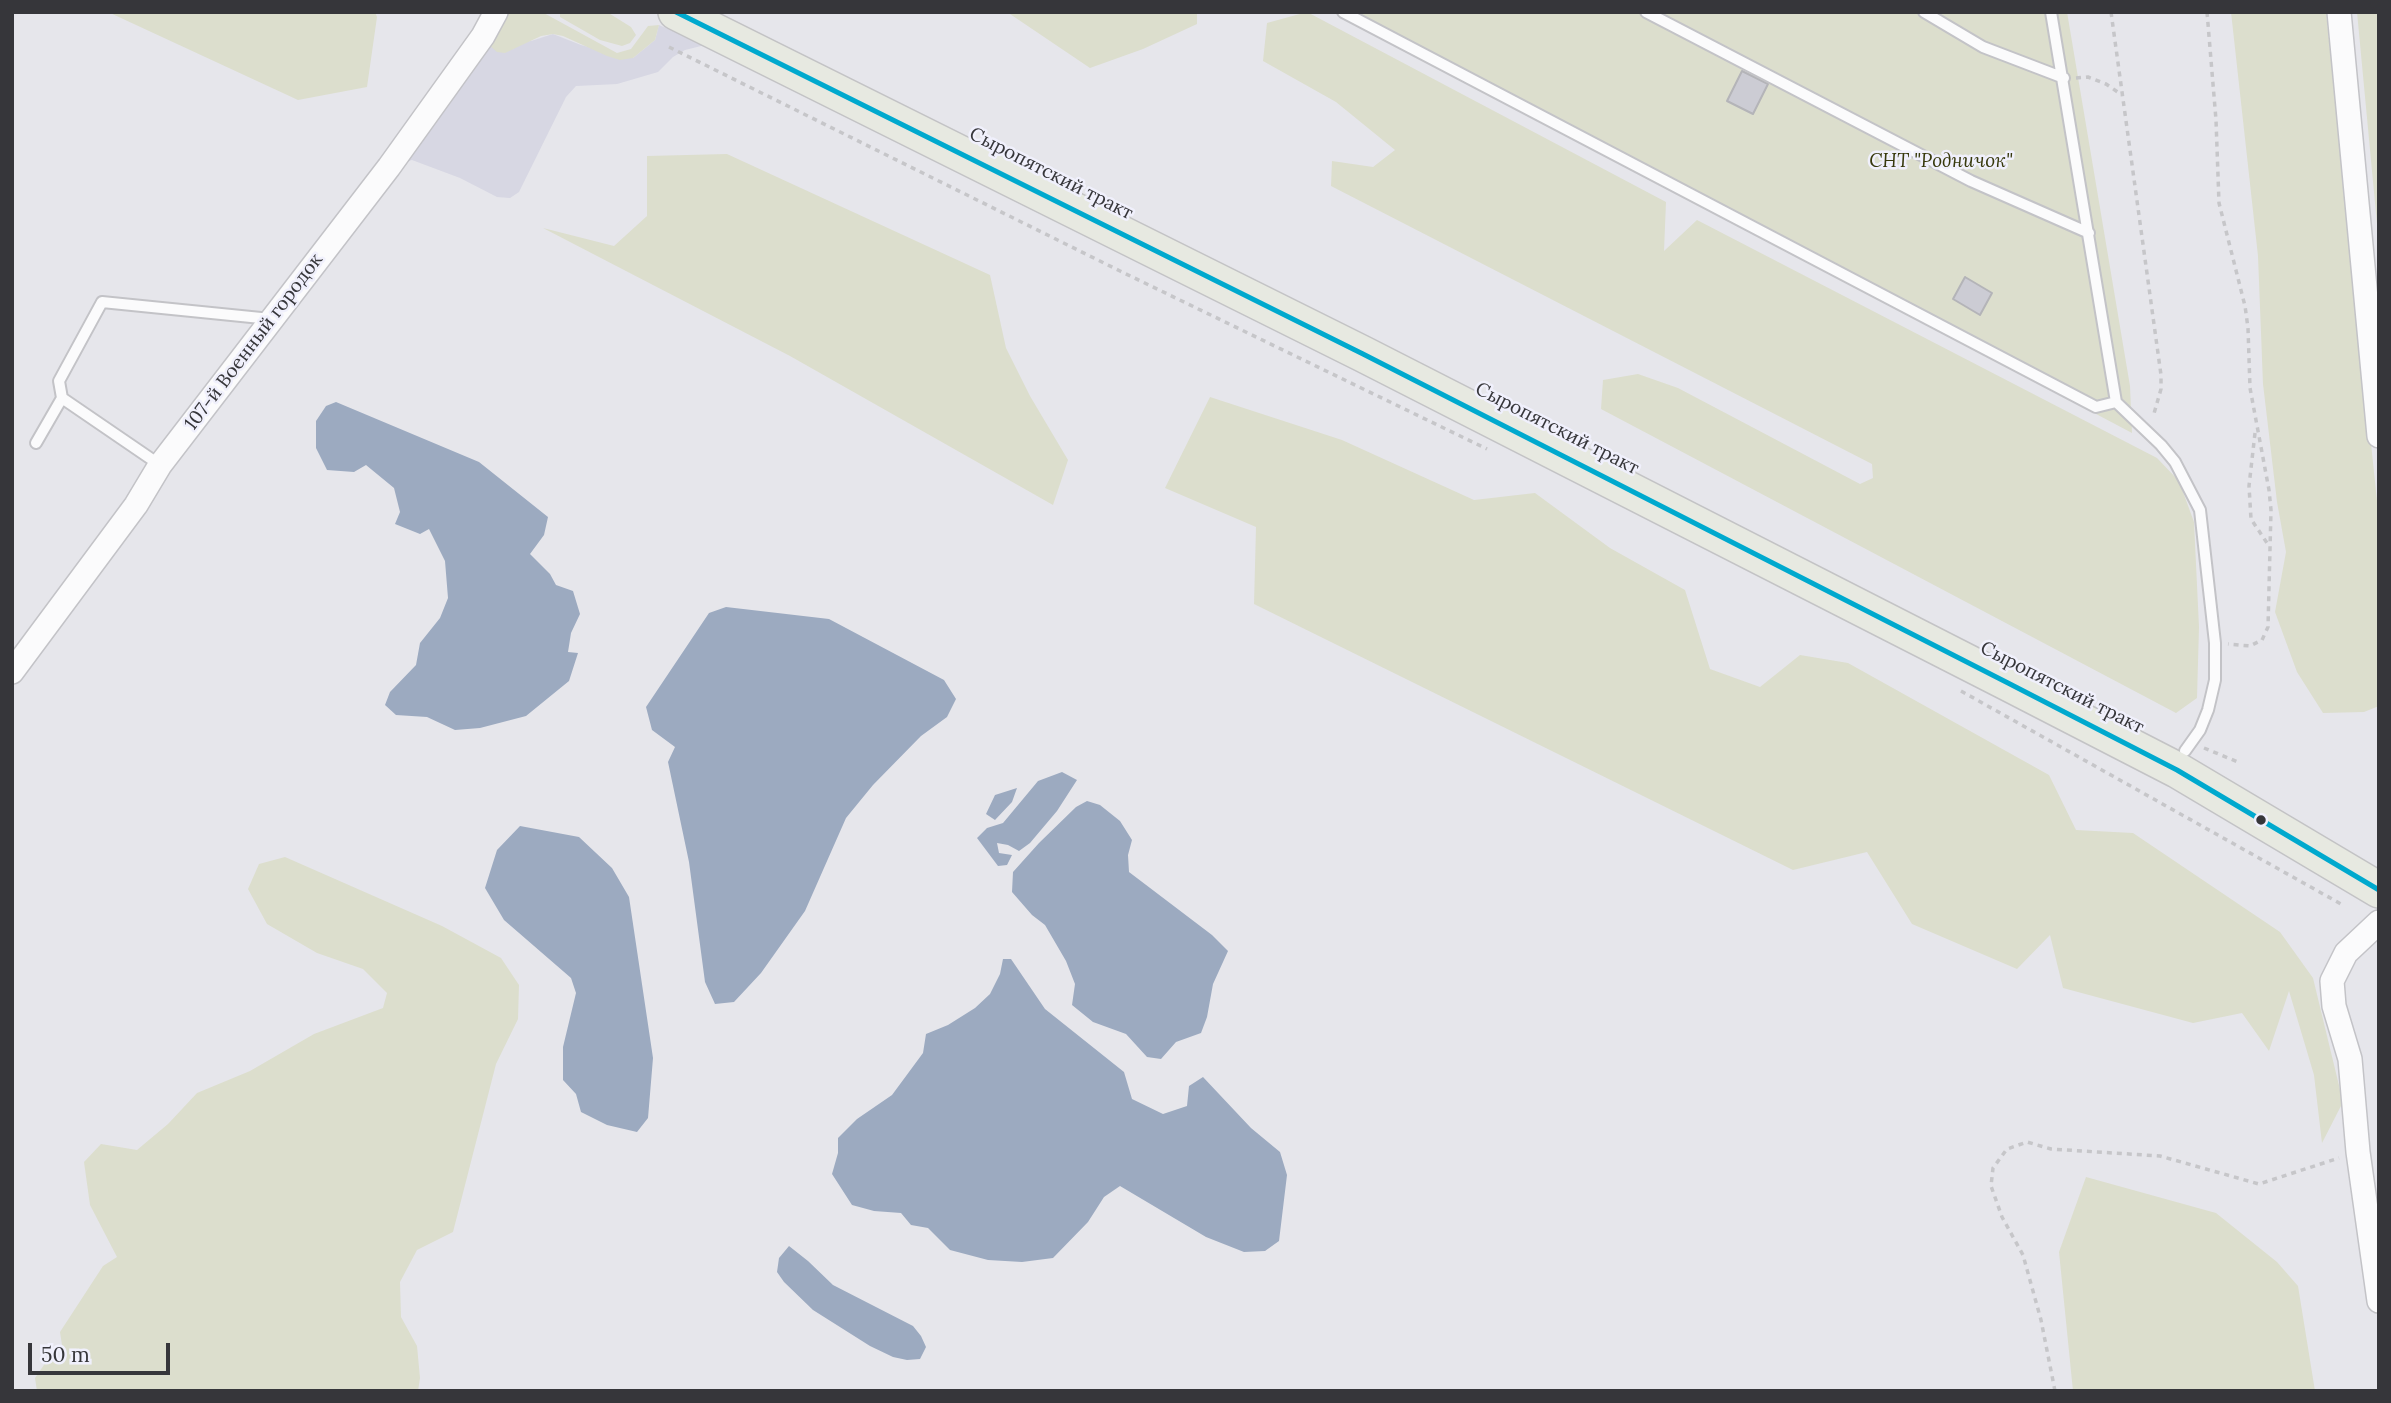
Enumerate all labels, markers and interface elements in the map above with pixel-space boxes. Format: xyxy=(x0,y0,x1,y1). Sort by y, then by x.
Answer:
street label: Сыропятский тракт xyxy=(965,123,1137,225)
park label: СНТ "Родничок" xyxy=(1869,151,2013,173)
street label: 107-й Военный городок xyxy=(180,249,328,435)
street label: Сыропятский тракт xyxy=(1471,378,1643,480)
street label: Сыропятский тракт xyxy=(1976,637,2148,739)
unlabelled marker xyxy=(2254,813,2268,827)
scale bar xyxy=(32,1330,173,1374)
text: 50 m xyxy=(41,1341,90,1368)

